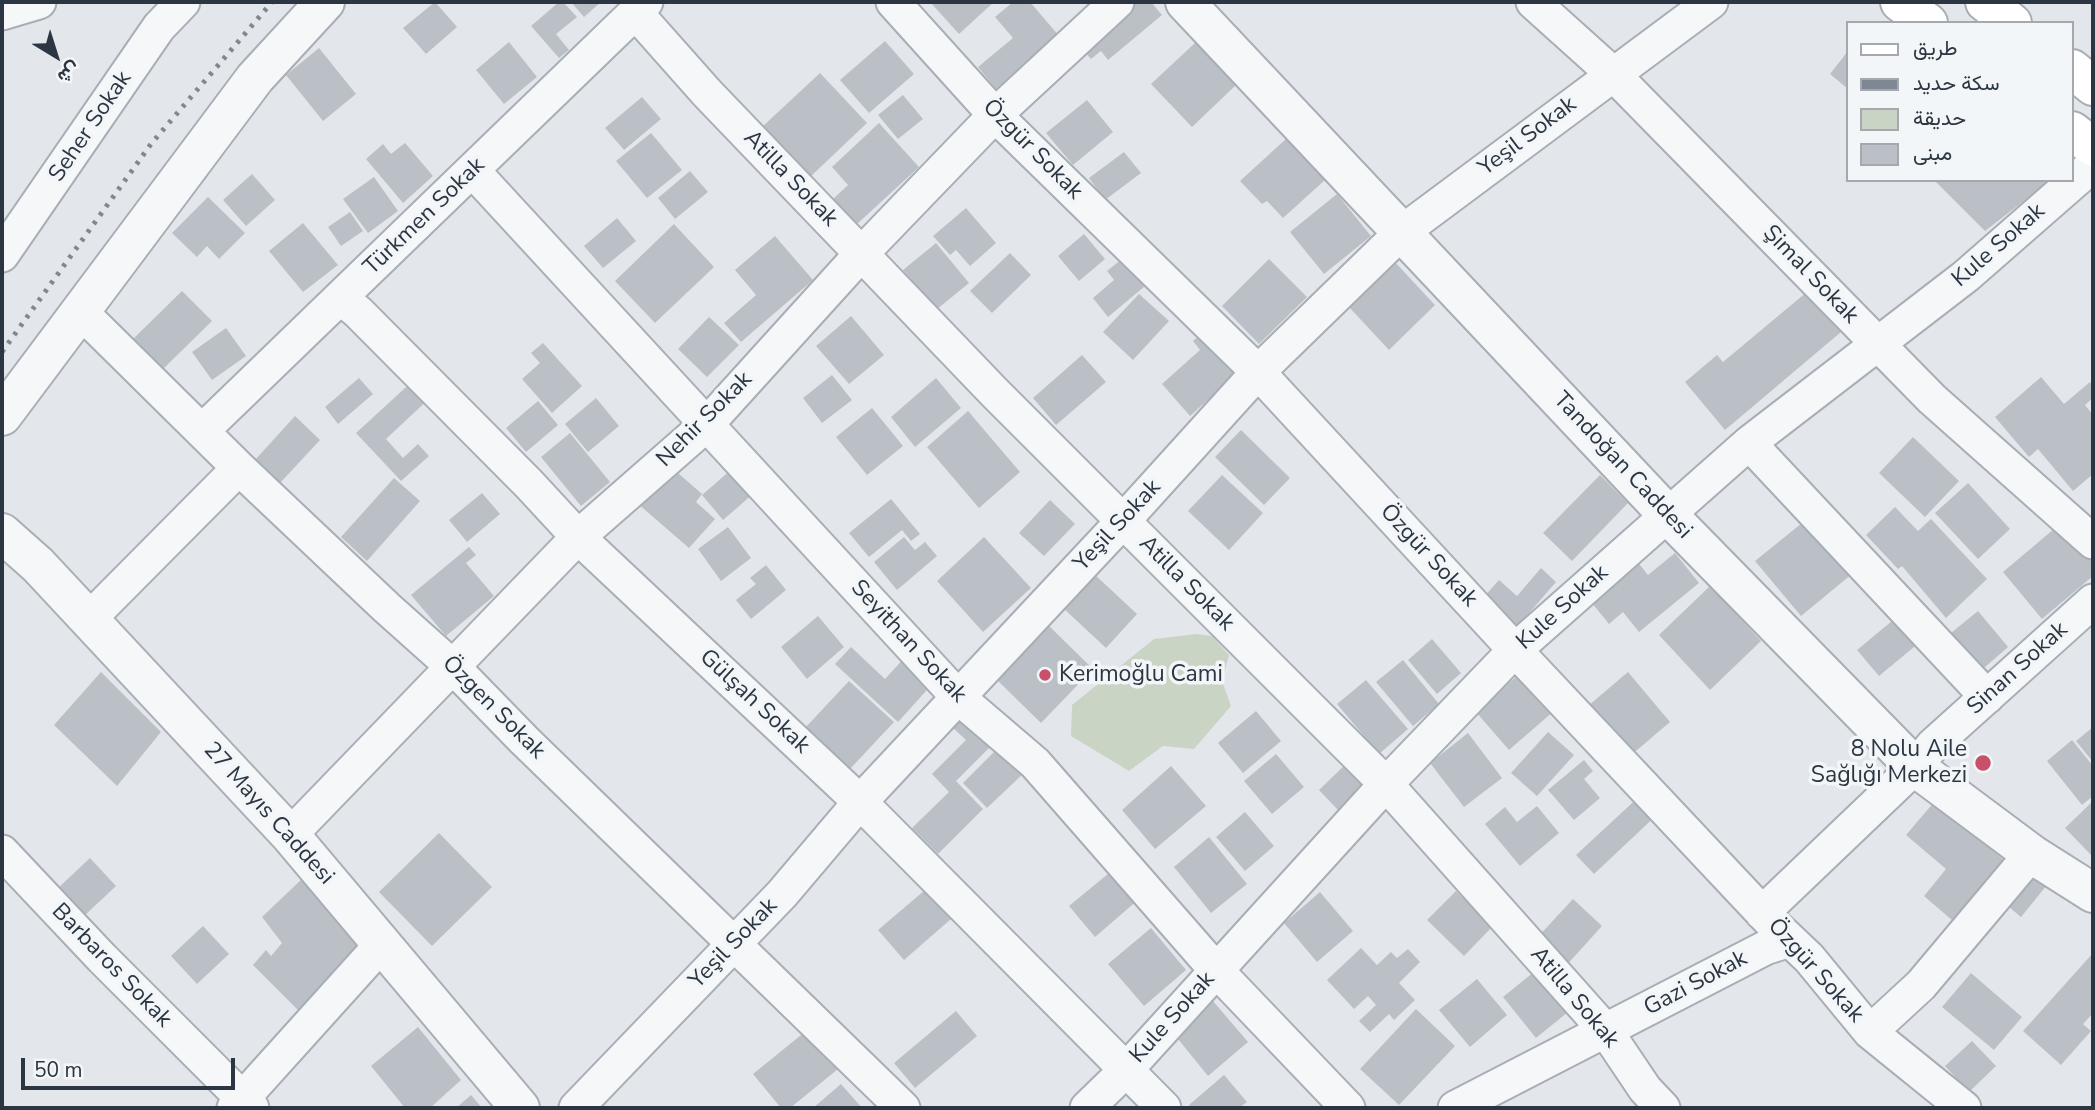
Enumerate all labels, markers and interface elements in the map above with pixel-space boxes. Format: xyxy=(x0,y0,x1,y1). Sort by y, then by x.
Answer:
north arrow xyxy=(21,21,91,91)
legend xyxy=(1846,21,2074,182)
text: طريق xyxy=(1913,34,1958,62)
text: ش xyxy=(52,55,86,90)
street label: Seher Sokak xyxy=(44,66,138,188)
text: سكة حديد xyxy=(1913,69,2000,97)
street label: Yeşil Sokak xyxy=(1474,91,1582,183)
street label: Özgür Sokak xyxy=(976,94,1088,206)
text: حديقة xyxy=(1913,104,1966,132)
street label: Atilla Sokak xyxy=(737,125,843,233)
text: مبنى xyxy=(1913,139,1952,167)
street label: Türkmen Sokak xyxy=(359,152,491,282)
street label: Kule Sokak xyxy=(1947,198,2051,294)
street label: Şimal Sokak xyxy=(1756,220,1864,330)
street label: Nehir Sokak xyxy=(651,366,759,474)
street label: Tandoğan Caddesi xyxy=(1547,387,1697,545)
street label: Yeşil Sokak xyxy=(1069,474,1167,578)
street label: Özgür Sokak xyxy=(1373,499,1483,613)
street label: Atilla Sokak xyxy=(1133,531,1239,637)
street label: Kule Sokak xyxy=(1511,560,1615,656)
street label: Seyithan Sokak xyxy=(844,575,972,709)
street label: Sinan Sokak xyxy=(1962,617,2074,721)
street label: Gülşah Sokak xyxy=(693,644,815,760)
street label: Özgen Sokak xyxy=(436,651,550,765)
place label: Kerimoğlu Cami xyxy=(1059,661,1223,689)
marker: Kerimoğlu Cami xyxy=(1037,667,1053,683)
place label: 8 Nolu Aile Sağlığı Merkezi xyxy=(1811,736,1967,790)
street label: 27 Mayıs Caddesi xyxy=(197,737,339,891)
marker: 8 Nolu Aile Sağlığı Merkezi xyxy=(1973,753,1993,773)
street label: Yeşil Sokak xyxy=(684,893,784,995)
street label: Barbaros Sokak xyxy=(45,898,177,1034)
street label: Özgür Sokak xyxy=(1761,913,1869,1029)
street label: Atilla Sokak xyxy=(1524,942,1624,1054)
street label: Gazi Sokak xyxy=(1640,945,1752,1023)
street label: Kule Sokak xyxy=(1125,966,1221,1070)
scale bar xyxy=(24,1044,238,1088)
text: 50 m xyxy=(34,1056,83,1084)

